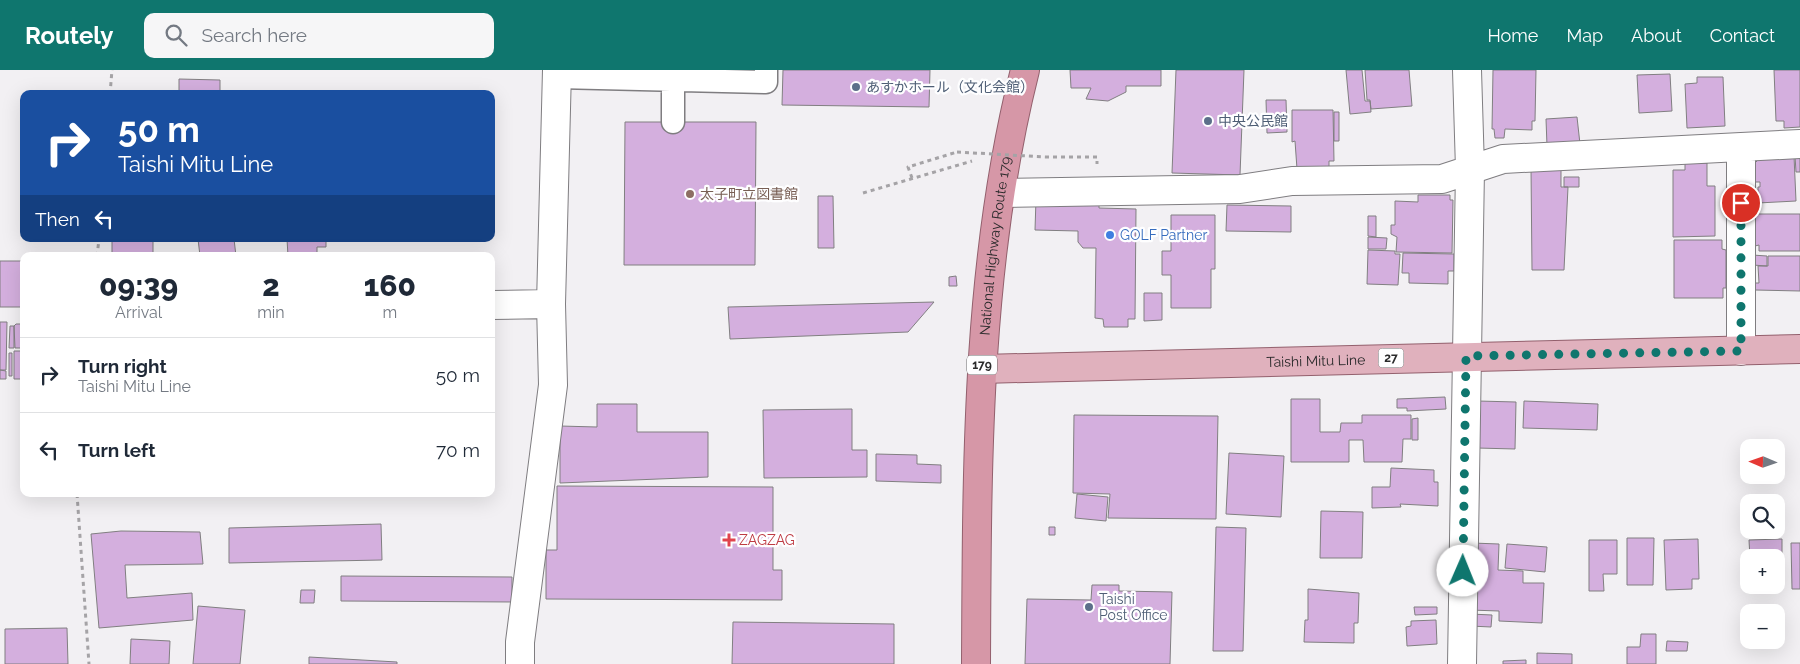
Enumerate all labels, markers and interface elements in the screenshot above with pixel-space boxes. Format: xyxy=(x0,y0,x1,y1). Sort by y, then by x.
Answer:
search box xyxy=(144,13,494,58)
text: Routely xyxy=(25,21,114,50)
icon: search xyxy=(162,21,190,49)
text: Search here xyxy=(202,24,307,46)
text: Home xyxy=(1487,25,1538,46)
text: Map xyxy=(1566,25,1603,46)
text: About xyxy=(1631,25,1682,46)
text: Contact xyxy=(1710,25,1775,46)
place label: あすかホール（文化会館） xyxy=(866,79,1034,95)
marker: あすかホール（文化会館） xyxy=(850,81,862,93)
text: 50 m xyxy=(118,109,200,150)
icon: right xyxy=(35,110,100,175)
place label: 中央公民館 xyxy=(1218,113,1288,129)
marker: 中央公民館 xyxy=(1202,115,1214,127)
text: Taishi Mitu Line xyxy=(118,151,273,177)
street label: National Highway Route 179 xyxy=(977,155,1014,336)
pin xyxy=(1720,182,1762,224)
place label: 太子町立図書館 xyxy=(700,186,798,202)
marker: 太子町立図書館 xyxy=(684,188,696,200)
icon: arrive xyxy=(1727,189,1755,217)
icon: left xyxy=(90,205,118,233)
text: Then xyxy=(35,208,80,230)
place label: GOLF Partner xyxy=(1120,227,1207,243)
marker: GOLF Partner xyxy=(1104,229,1116,241)
text: 09:39 xyxy=(99,268,178,303)
text: 2 xyxy=(262,268,280,303)
text: 160 xyxy=(364,268,416,303)
text: Arrival xyxy=(115,303,162,322)
text: min xyxy=(257,303,285,322)
text: m xyxy=(382,303,397,322)
road number: 27 xyxy=(1378,348,1404,368)
street label: Taishi Mitu Line xyxy=(1266,352,1366,370)
text: Turn right xyxy=(78,355,167,377)
road number: 179 xyxy=(967,356,997,374)
icon: right xyxy=(35,361,63,389)
text: 50 m xyxy=(436,364,480,386)
text: Taishi Mitu Line xyxy=(78,377,191,396)
icon: left xyxy=(35,436,63,464)
text: Turn left xyxy=(78,439,155,461)
text: 70 m xyxy=(436,439,480,461)
north arrow xyxy=(1740,439,1785,484)
map controls xyxy=(1740,439,1785,649)
button: search xyxy=(1740,494,1785,539)
place label: ZAGZAG xyxy=(739,532,795,548)
marker: ZAGZAG xyxy=(723,534,735,546)
position arrow xyxy=(1436,544,1488,596)
button: + xyxy=(1740,549,1785,594)
place label: Taishi Post Office xyxy=(1099,591,1168,623)
marker: Taishi Post Office xyxy=(1083,601,1095,613)
button: − xyxy=(1740,604,1785,649)

